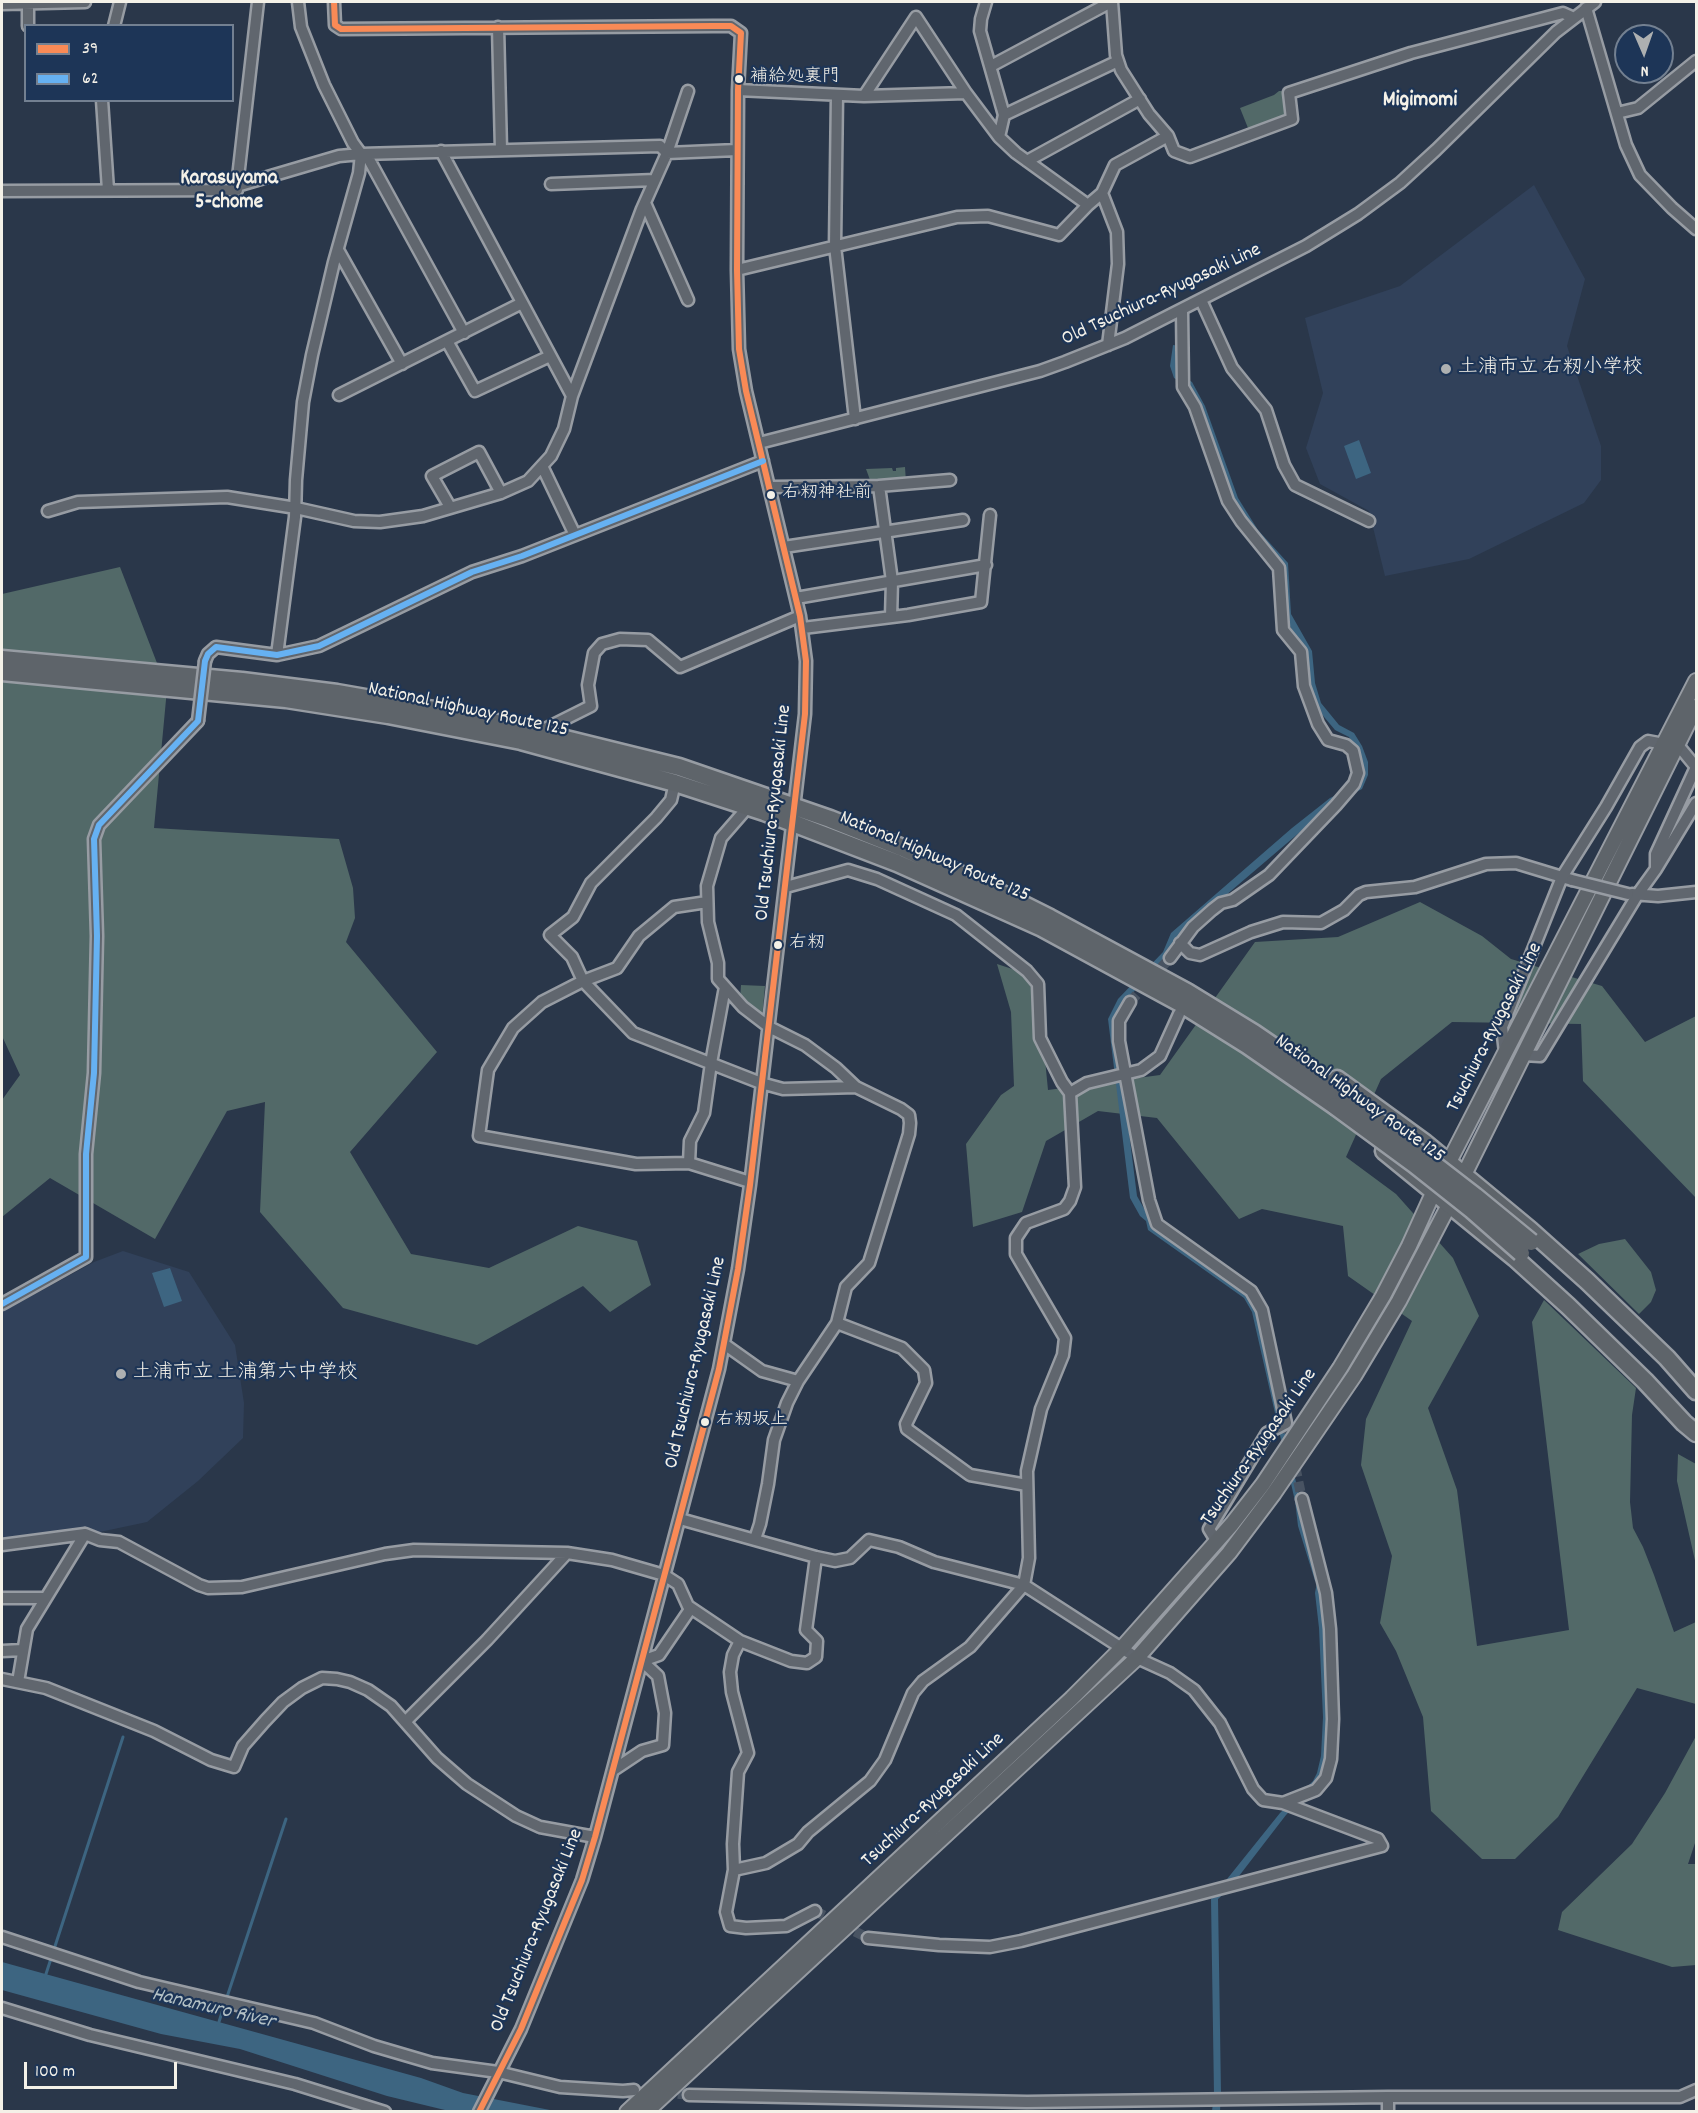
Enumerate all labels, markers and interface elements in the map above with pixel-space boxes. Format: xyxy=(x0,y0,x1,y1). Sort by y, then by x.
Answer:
legend xyxy=(24,24,234,102)
north arrow xyxy=(1614,24,1674,84)
text: 39 xyxy=(82,37,98,62)
text: N xyxy=(1640,59,1649,82)
text: 62 xyxy=(82,67,99,92)
place label: 補給処裏門 xyxy=(750,68,840,90)
marker: 補給処裏門 xyxy=(733,73,745,85)
district label: Migimomi xyxy=(1383,89,1457,115)
district label: Karasuyama 5-chome xyxy=(180,167,278,217)
street label: Old Tsuchiura-Ryugasaki Line xyxy=(1059,239,1265,353)
place label: 土浦市立 右籾小学校 xyxy=(1458,357,1643,381)
marker: 土浦市立 右籾小学校 xyxy=(1439,362,1453,376)
place label: 右籾神社前 xyxy=(782,484,872,506)
marker: 右籾神社前 xyxy=(765,489,777,501)
street label: National Highway Route 125 xyxy=(366,678,570,744)
street label: Old Tsuchiura-Ryugasaki Line xyxy=(752,704,798,922)
street label: National Highway Route 125 xyxy=(835,807,1033,909)
place label: 右籾 xyxy=(789,934,825,956)
marker: 右籾 xyxy=(772,939,784,951)
street label: Tsuchiura-Ryugasaki Line xyxy=(1443,939,1549,1117)
street label: National Highway Route 125 xyxy=(1269,1030,1449,1170)
street label: Old Tsuchiura-Ryugasaki Line xyxy=(661,1255,733,1471)
place label: 土浦市立 土浦第六中学校 xyxy=(133,1362,358,1386)
street label: Tsuchiura-Ryugasaki Line xyxy=(1197,1365,1323,1531)
marker: 土浦市立 土浦第六中学校 xyxy=(114,1367,128,1381)
place label: 右籾坂上 xyxy=(716,1411,788,1433)
marker: 右籾坂上 xyxy=(699,1416,711,1428)
street label: Tsuchiura-Ryugasaki Line xyxy=(857,1728,1011,1874)
street label: Old Tsuchiura-Ryugasaki Line xyxy=(486,1826,590,2036)
water label: Hanamuro River xyxy=(149,1984,277,2036)
scale bar xyxy=(27,2050,180,2088)
text: 100 m xyxy=(35,2060,75,2085)

